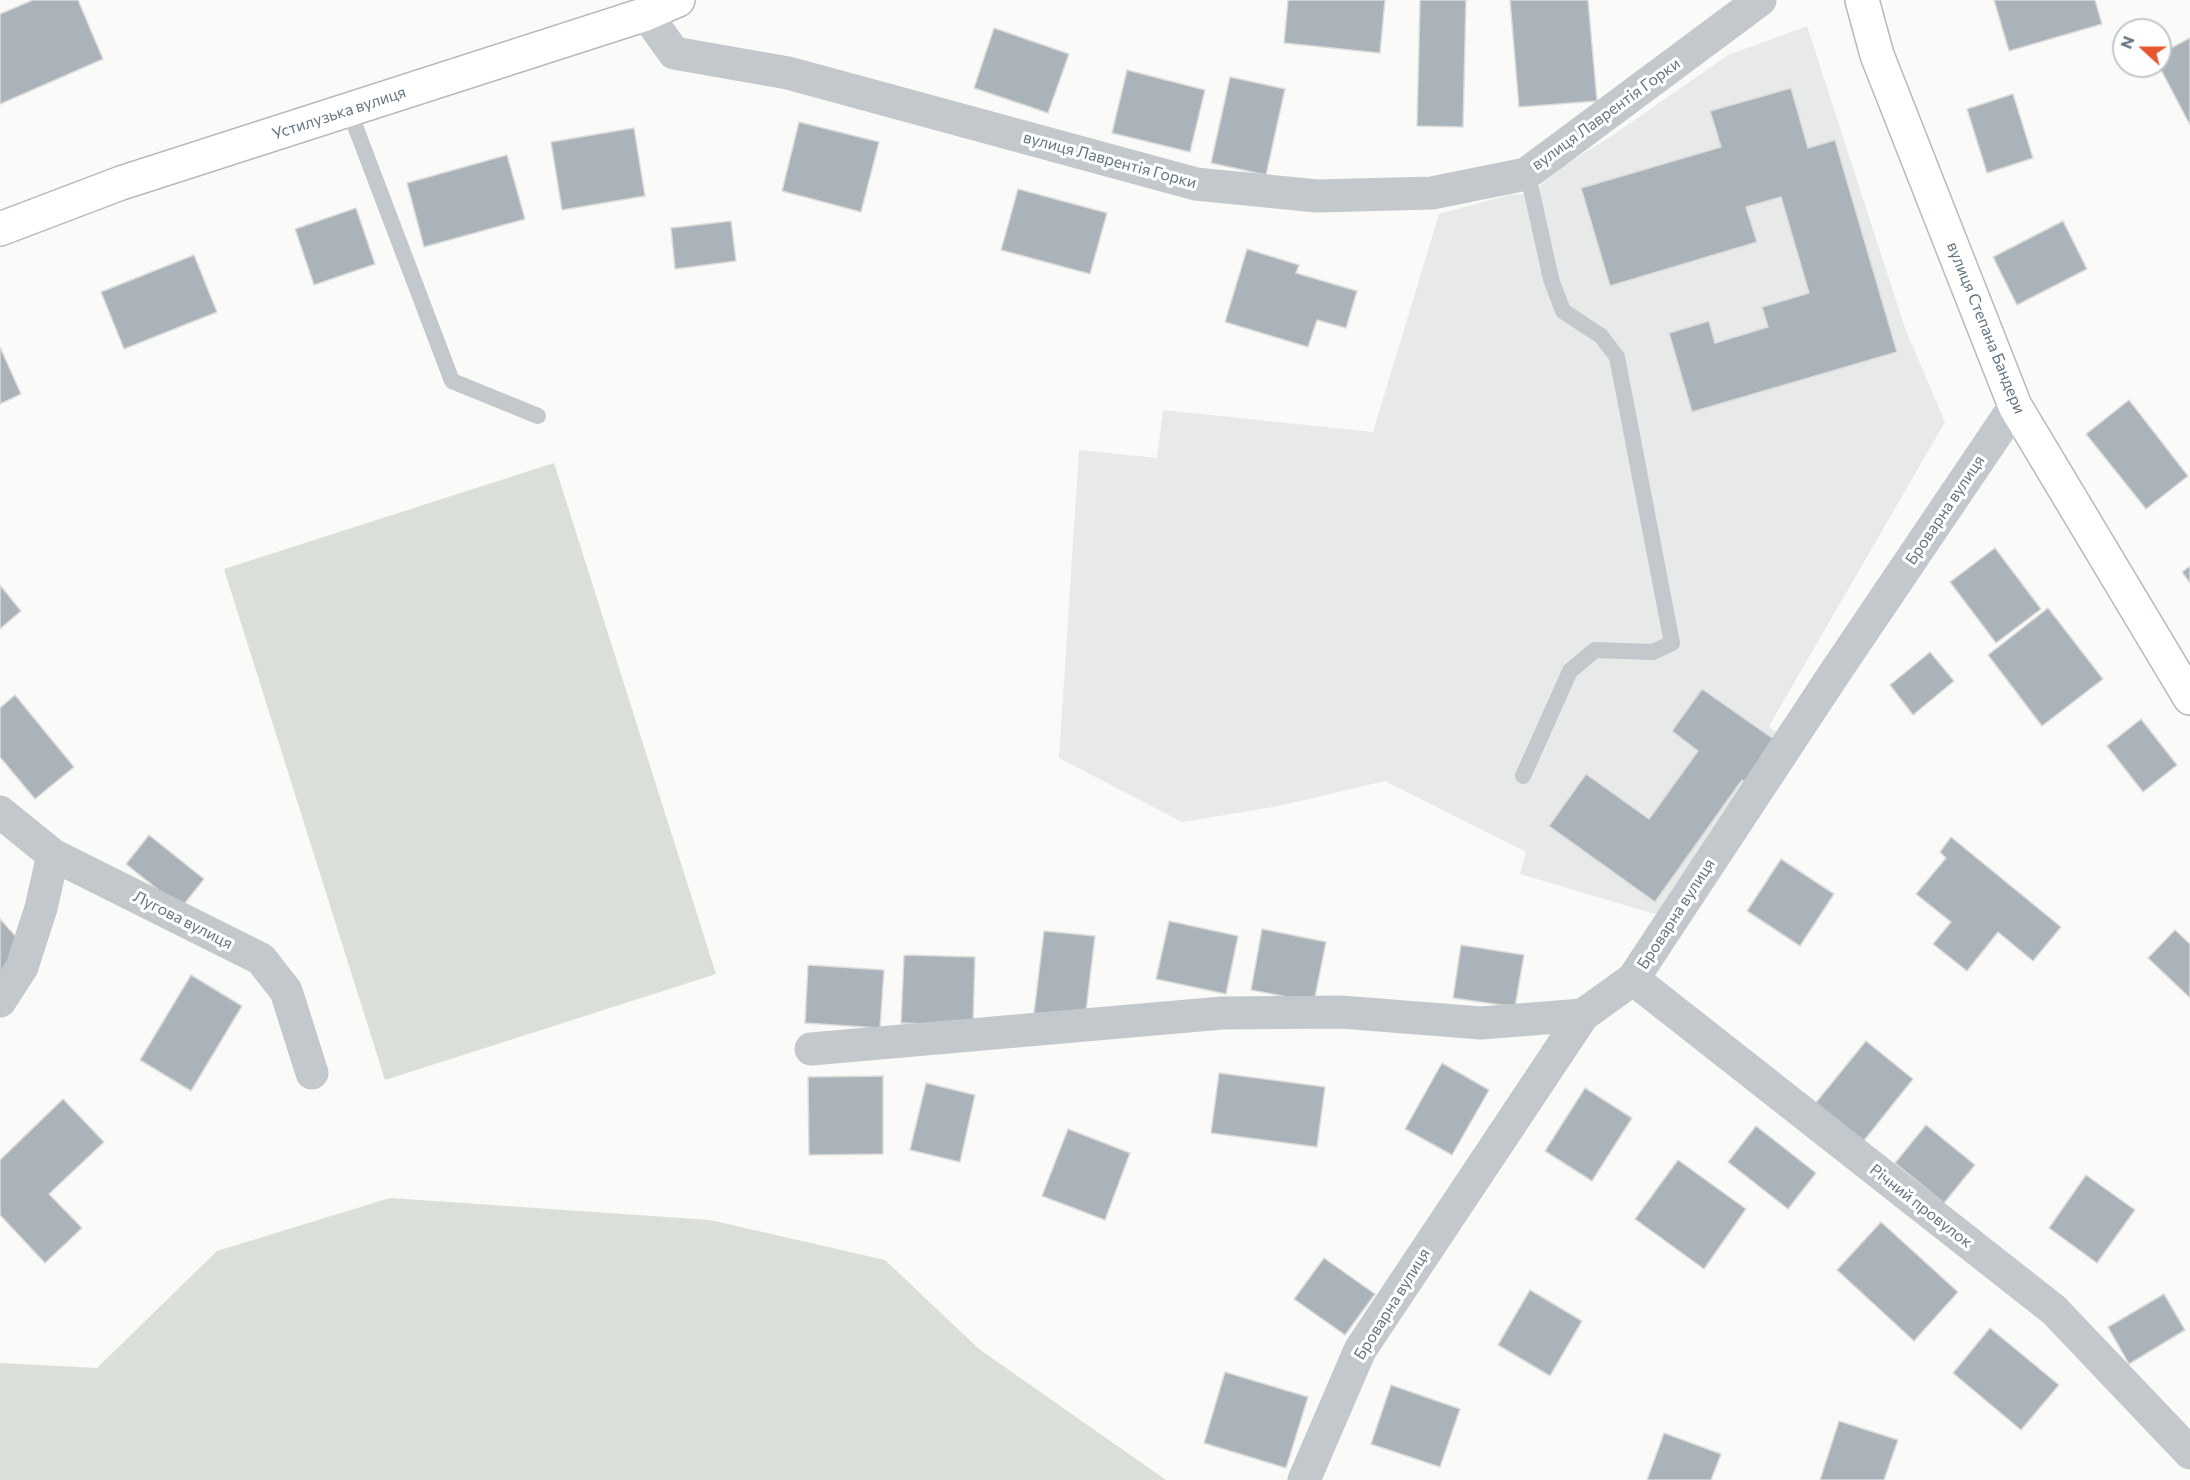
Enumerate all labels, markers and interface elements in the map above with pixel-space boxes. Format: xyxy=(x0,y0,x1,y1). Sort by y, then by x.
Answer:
north arrow xyxy=(2112,18,2172,78)
text: N xyxy=(2116,33,2138,51)
street label: вулиця Лаврентія Горки xyxy=(1528,54,1684,174)
street label: Устилузька вулиця xyxy=(270,82,408,144)
street label: вулиця Лаврентія Горки xyxy=(1021,128,1199,192)
street label: вулиця Степана Бандери xyxy=(1943,239,2029,417)
street label: Броварна вулиця xyxy=(1901,452,1989,568)
street label: Броварна вулиця xyxy=(1633,855,1719,973)
street label: Лугова вулиця xyxy=(130,887,236,953)
street label: Річний провулок xyxy=(1866,1160,1976,1252)
street label: Броварна вулиця xyxy=(1350,1245,1434,1363)

